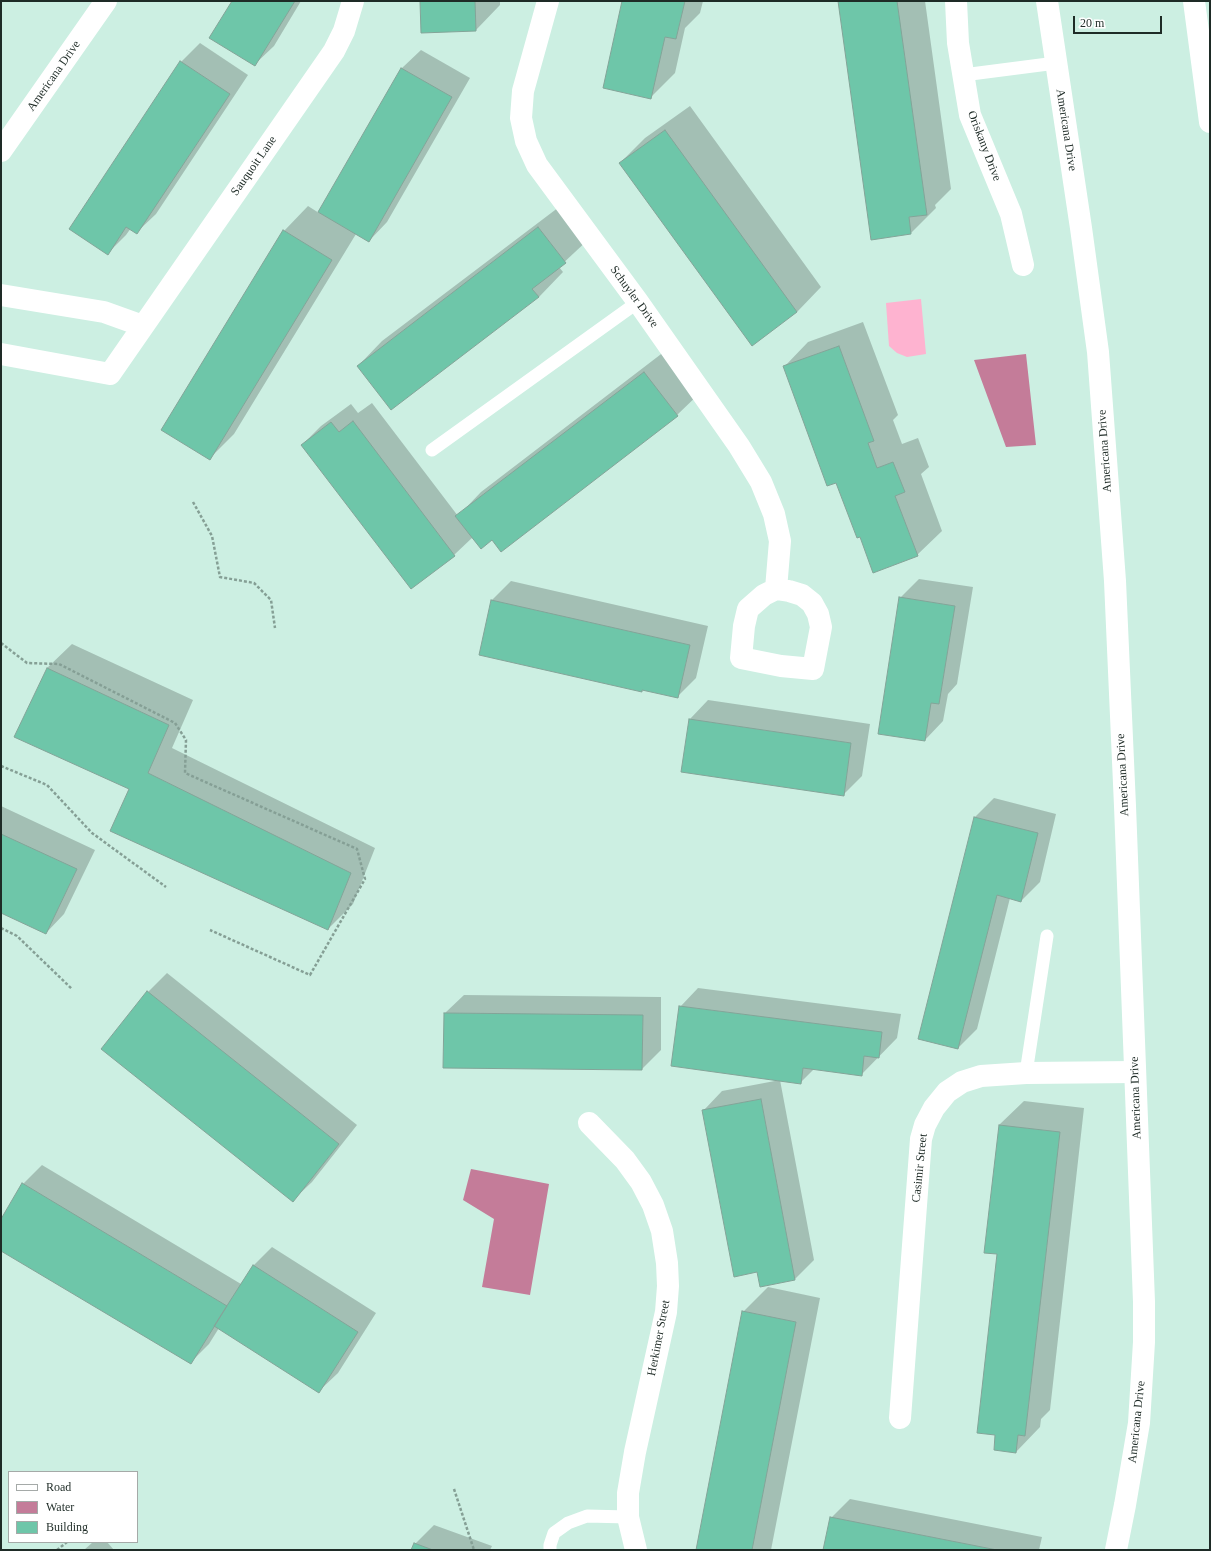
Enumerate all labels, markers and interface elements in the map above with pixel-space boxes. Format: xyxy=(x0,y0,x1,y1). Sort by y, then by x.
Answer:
scale bar xyxy=(1075,8,1164,34)
text: 20 m xyxy=(1080,16,1104,30)
street label: Americana Drive xyxy=(24,38,84,114)
street label: Americana Drive xyxy=(1052,88,1080,172)
street label: Oriskany Drive xyxy=(964,109,1004,183)
street label: Sauquoit Lane xyxy=(228,133,280,199)
street label: Schuyler Drive xyxy=(607,263,661,331)
street label: Americana Drive xyxy=(1095,409,1115,493)
street label: Americana Drive xyxy=(1114,733,1132,817)
street label: Americana Drive xyxy=(1127,1056,1145,1140)
street label: Casimir Street xyxy=(909,1133,931,1203)
street label: Herkimer Street xyxy=(645,1299,673,1377)
street label: Americana Drive xyxy=(1126,1380,1148,1464)
legend xyxy=(8,1471,138,1543)
text: Road xyxy=(46,1480,71,1494)
text: Water xyxy=(46,1500,74,1514)
text: Building xyxy=(46,1520,88,1534)

